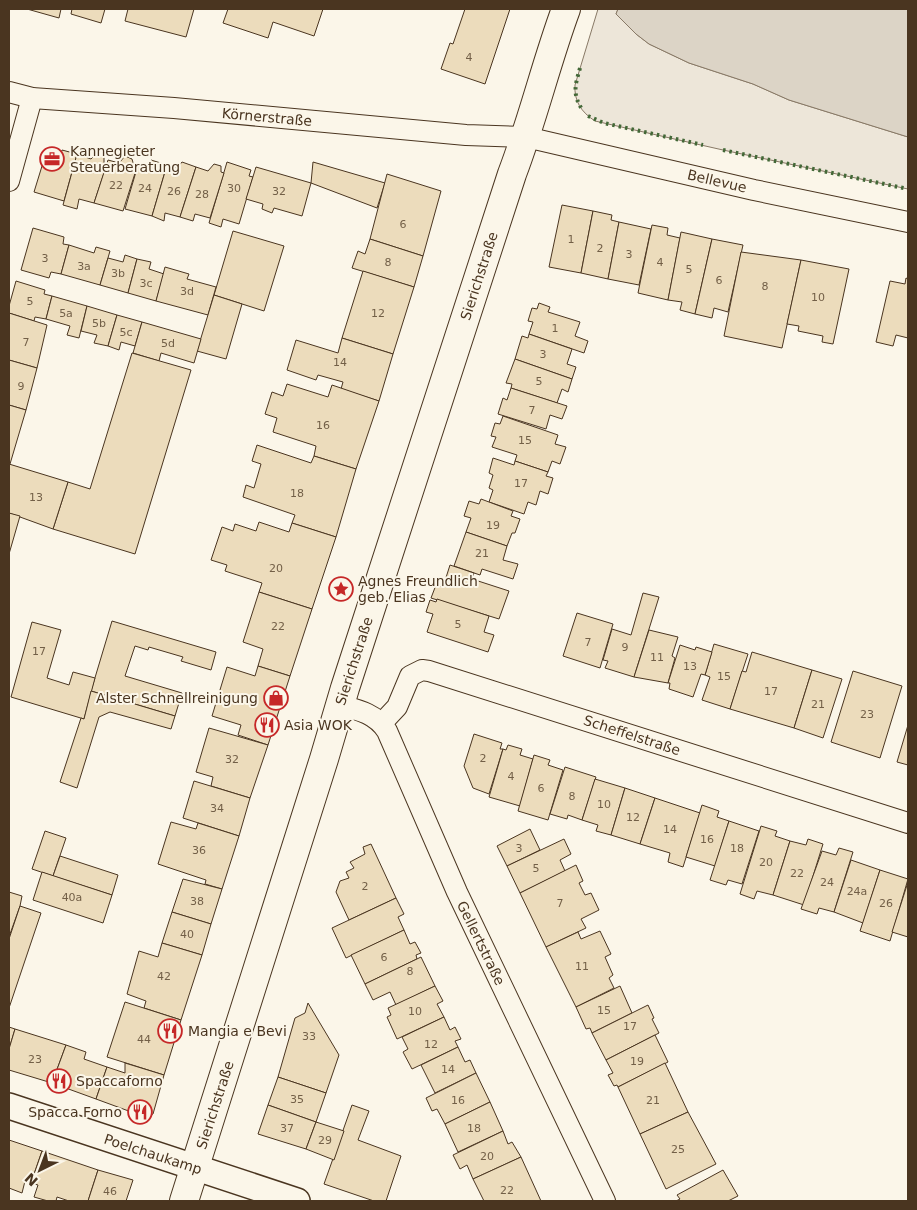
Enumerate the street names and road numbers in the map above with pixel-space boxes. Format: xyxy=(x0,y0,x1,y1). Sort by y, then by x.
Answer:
street label: Körnerstraße xyxy=(221,105,313,129)
street label: Bellevue xyxy=(686,166,748,196)
street label: Sierichstraße xyxy=(457,230,501,322)
street label: Sierichstraße xyxy=(332,615,376,707)
street label: Scheffelstraße xyxy=(582,712,682,758)
street label: Gellertstraße xyxy=(454,898,508,988)
street label: Sierichstraße xyxy=(193,1059,237,1151)
street label: Poelchaukamp xyxy=(102,1131,204,1177)

